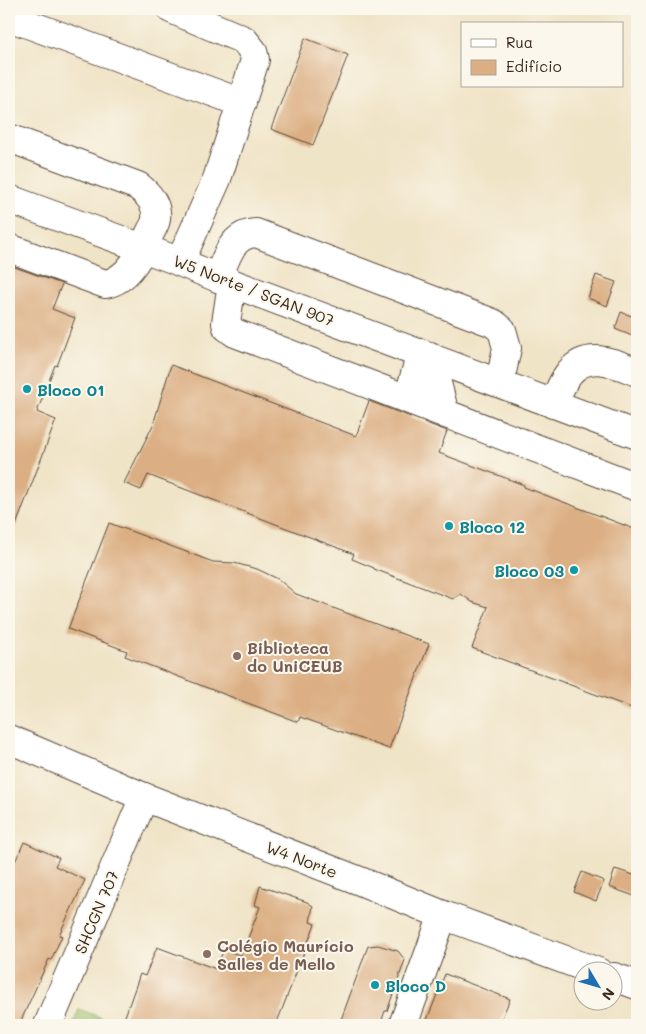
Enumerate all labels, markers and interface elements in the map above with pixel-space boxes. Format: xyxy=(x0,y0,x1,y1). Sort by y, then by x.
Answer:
legend xyxy=(461,22,624,88)
text: Rua xyxy=(506,32,533,52)
text: Edifício xyxy=(506,56,562,76)
street label: W5 Norte / SGAN 907 xyxy=(171,250,337,330)
place label: Bloco 01 xyxy=(37,379,104,400)
marker: Bloco 01 xyxy=(21,383,33,395)
place label: Bloco 12 xyxy=(459,516,525,537)
marker: Bloco 12 xyxy=(443,520,455,532)
place label: Bloco 03 xyxy=(494,560,564,581)
marker: Bloco 03 xyxy=(568,564,580,576)
place label: Biblioteca do UniCEUB xyxy=(247,637,343,676)
marker: Biblioteca do UniCEUB xyxy=(231,650,243,662)
street label: W4 Norte xyxy=(263,836,341,882)
street label: SHCGN 707 xyxy=(69,867,123,957)
place label: Colégio Maurício Salles de Mello xyxy=(217,935,354,974)
marker: Colégio Maurício Salles de Mello xyxy=(201,948,213,960)
north arrow xyxy=(574,962,624,1012)
place label: Bloco D xyxy=(385,975,446,996)
marker: Bloco D xyxy=(369,979,381,991)
text: N xyxy=(598,984,619,1004)

